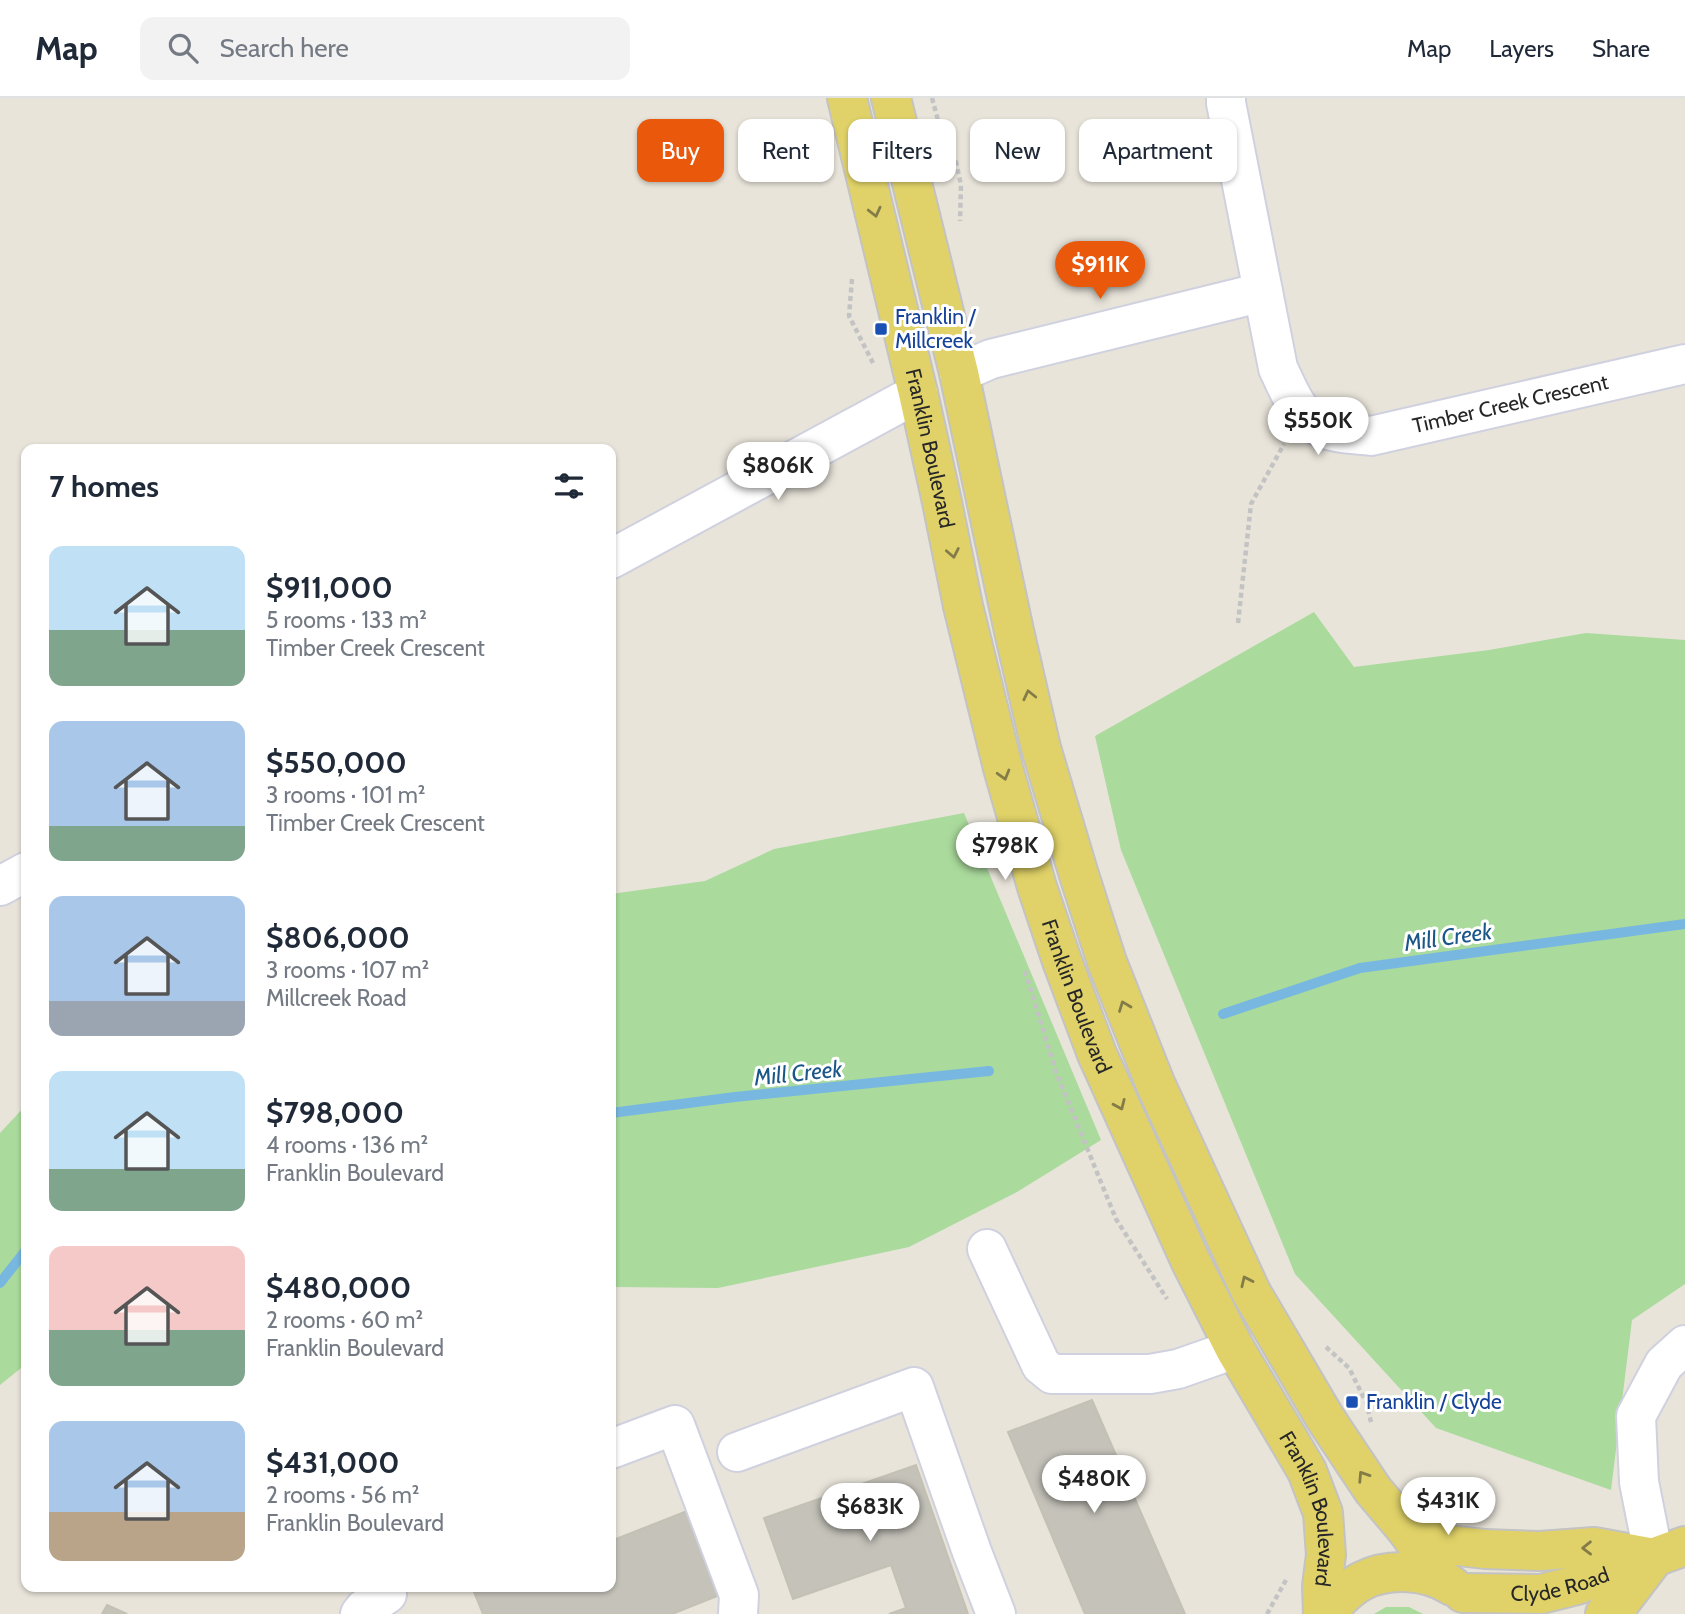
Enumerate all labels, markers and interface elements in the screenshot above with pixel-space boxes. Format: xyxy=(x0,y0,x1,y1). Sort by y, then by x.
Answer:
search box xyxy=(140,17,630,80)
text: Map xyxy=(35,28,98,68)
icon: search xyxy=(164,29,202,67)
text: Search here xyxy=(220,32,349,64)
text: Map xyxy=(1407,34,1451,63)
text: Layers xyxy=(1489,34,1554,63)
text: Share xyxy=(1592,34,1650,63)
chip: Buy xyxy=(637,119,724,182)
chip: Rent xyxy=(738,119,834,182)
chip: Filters xyxy=(848,119,956,182)
chip: New xyxy=(970,119,1065,182)
chip: Apartment xyxy=(1079,119,1237,182)
one-way arrow xyxy=(867,206,881,218)
pin: $911K xyxy=(1051,242,1149,301)
text: $911K xyxy=(1071,250,1129,278)
place label: Franklin / Millcreek xyxy=(895,304,977,353)
marker: Franklin / Millcreek xyxy=(873,321,889,337)
street label: Franklin Boulevard xyxy=(901,366,960,530)
street label: Timber Creek Crescent xyxy=(1410,369,1611,438)
pin: $550K xyxy=(1269,398,1367,457)
text: $550K xyxy=(1284,406,1352,434)
pin: $806K xyxy=(729,442,827,502)
text: $806K xyxy=(743,451,813,479)
icon: filters xyxy=(550,467,588,505)
text: 7 homes xyxy=(49,468,159,505)
one-way arrow xyxy=(944,547,959,559)
text: $911,000 xyxy=(266,569,393,606)
icon: home xyxy=(105,574,189,658)
text: 5 rooms · 133 m² xyxy=(266,606,427,634)
text: Timber Creek Crescent xyxy=(266,634,485,662)
one-way arrow xyxy=(1022,689,1037,701)
text: $550,000 xyxy=(266,744,407,781)
icon: home xyxy=(105,749,189,833)
one-way arrow xyxy=(996,768,1011,780)
text: 3 rooms · 101 m² xyxy=(266,781,425,809)
text: Timber Creek Crescent xyxy=(266,809,485,837)
pin: $798K xyxy=(956,822,1054,882)
text: $798K xyxy=(972,831,1038,859)
street label: Franklin Boulevard xyxy=(1037,916,1117,1077)
water label: Mill Creek xyxy=(1401,917,1495,957)
text: $806,000 xyxy=(266,919,410,956)
icon: home xyxy=(105,924,189,1008)
text: 3 rooms · 107 m² xyxy=(266,956,429,984)
text: Millcreek Road xyxy=(266,984,406,1012)
one-way arrow xyxy=(1119,1001,1133,1013)
water label: Mill Creek xyxy=(752,1054,844,1092)
text: $798,000 xyxy=(266,1094,404,1131)
one-way arrow xyxy=(1112,1097,1126,1110)
icon: home xyxy=(105,1099,189,1183)
text: 4 rooms · 136 m² xyxy=(266,1131,428,1159)
text: Franklin Boulevard xyxy=(266,1159,444,1187)
text: $480,000 xyxy=(266,1269,411,1306)
icon: home xyxy=(105,1274,189,1358)
one-way arrow xyxy=(1240,1276,1254,1288)
text: 2 rooms · 60 m² xyxy=(266,1306,423,1334)
text: Franklin Boulevard xyxy=(266,1334,444,1362)
place label: Franklin / Clyde xyxy=(1366,1389,1502,1414)
marker: Franklin / Clyde xyxy=(1344,1394,1360,1410)
street label: Franklin Boulevard xyxy=(1274,1426,1339,1588)
text: $431,000 xyxy=(266,1444,400,1481)
icon: home xyxy=(105,1449,189,1533)
pin: $480K xyxy=(1045,1456,1143,1515)
text: $480K xyxy=(1058,1464,1130,1492)
one-way arrow xyxy=(1359,1471,1372,1484)
pin: $431K xyxy=(1399,1478,1497,1537)
text: 2 rooms · 56 m² xyxy=(266,1481,420,1509)
pin: $683K xyxy=(821,1484,919,1543)
text: $431K xyxy=(1417,1486,1479,1514)
text: $683K xyxy=(837,1492,903,1520)
text: Franklin Boulevard xyxy=(266,1509,444,1537)
one-way arrow xyxy=(1581,1540,1592,1556)
street label: Clyde Road xyxy=(1510,1561,1612,1606)

